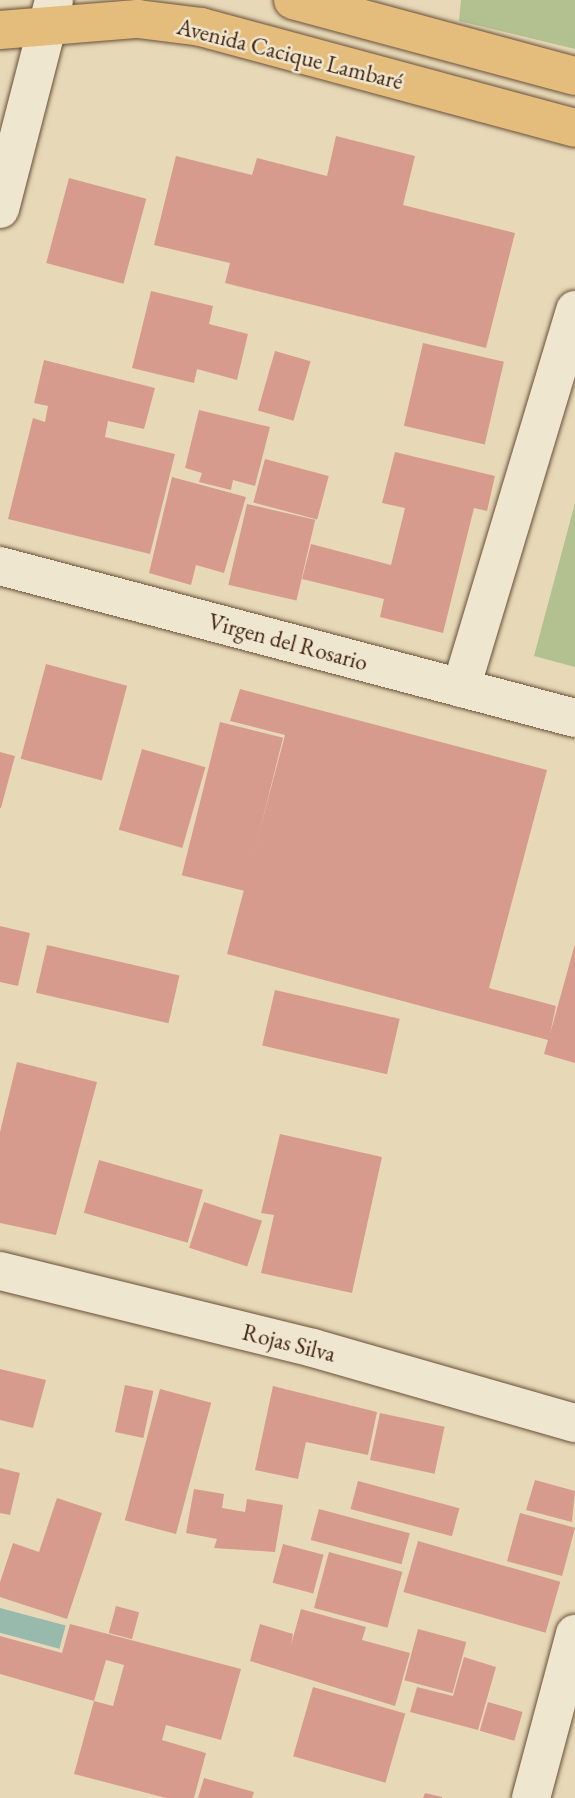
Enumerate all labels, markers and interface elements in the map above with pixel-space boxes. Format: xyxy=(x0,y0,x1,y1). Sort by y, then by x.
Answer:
street label: Avenida Cacique Lambaré xyxy=(174,13,406,95)
street label: Virgen del Rosario xyxy=(205,607,371,677)
street label: Rojas Silva xyxy=(240,1318,338,1368)

